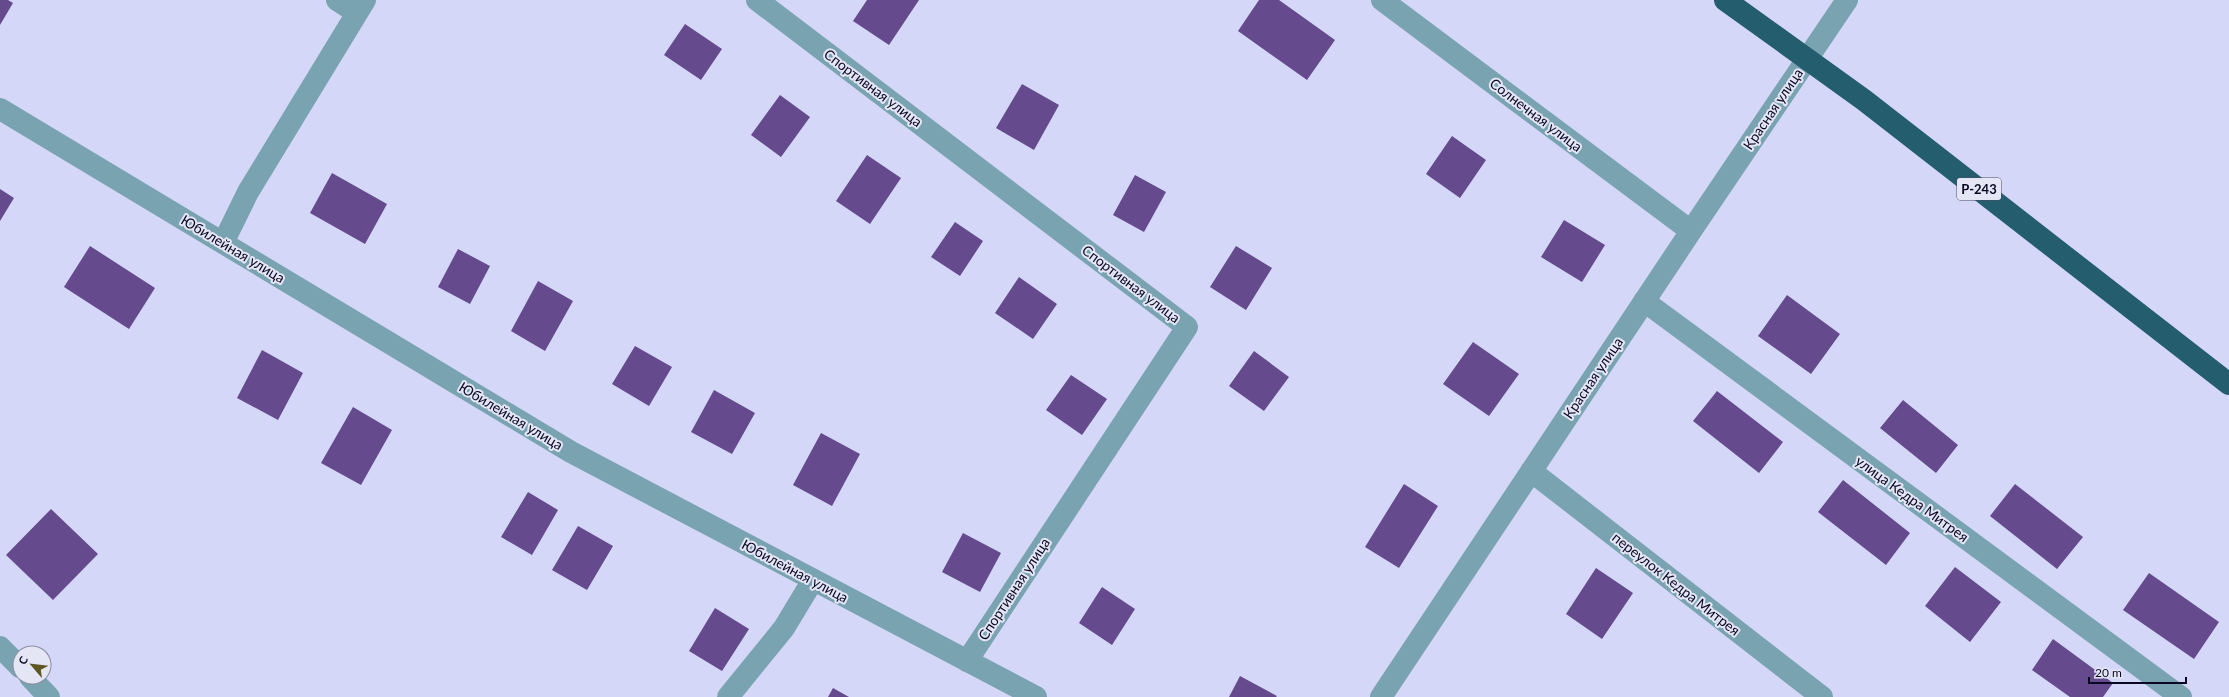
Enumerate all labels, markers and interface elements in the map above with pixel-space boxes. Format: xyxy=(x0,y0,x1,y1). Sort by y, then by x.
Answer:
street label: Спортивная улица xyxy=(821,45,926,130)
street label: Красная улица xyxy=(1739,65,1806,153)
street label: Солнечная улица xyxy=(1487,74,1586,155)
road number: Р-243 xyxy=(1957,178,2001,200)
street label: Юбилейная улица xyxy=(178,211,288,286)
street label: Спортивная улица xyxy=(1079,241,1184,326)
street label: Красная улица xyxy=(1559,334,1626,422)
street label: Юбилейная улица xyxy=(456,378,566,453)
street label: улица Кедра Митрея xyxy=(1853,452,1972,545)
street label: переулок Кедра Митрея xyxy=(1609,529,1743,639)
street label: Спортивная улица xyxy=(974,534,1053,643)
street label: Юбилейная улица xyxy=(739,535,851,606)
north arrow xyxy=(12,645,52,685)
text: С xyxy=(15,653,31,666)
scale bar xyxy=(2089,659,2186,685)
text: 20 m xyxy=(2095,665,2122,680)

